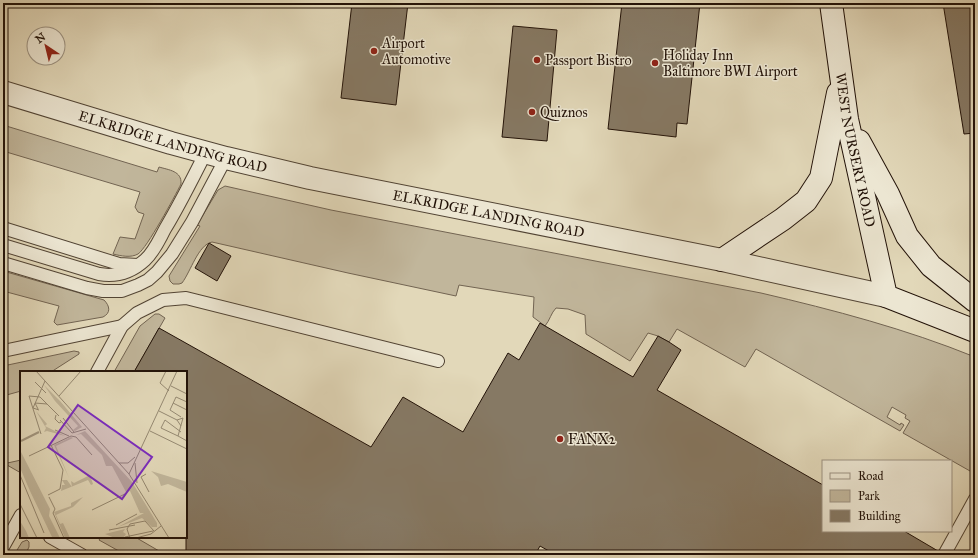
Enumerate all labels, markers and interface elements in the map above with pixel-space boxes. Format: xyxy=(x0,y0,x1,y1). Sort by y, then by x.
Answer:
north arrow xyxy=(26,26,66,66)
text: N xyxy=(33,30,49,46)
place label: Airport Automotive xyxy=(381,35,451,68)
marker: Airport Automotive xyxy=(369,46,379,56)
place label: Holiday Inn Baltimore BWI Airport xyxy=(663,47,798,80)
place label: Passport Bistro xyxy=(545,52,632,69)
marker: Passport Bistro xyxy=(532,55,542,65)
marker: Holiday Inn Baltimore BWI Airport xyxy=(650,58,660,68)
street label: WEST NURSERY ROAD xyxy=(832,72,879,229)
place label: Quiznos xyxy=(540,104,588,121)
street label: ELKRIDGE LANDING ROAD xyxy=(76,107,269,176)
marker: Quiznos xyxy=(527,107,537,117)
street label: ELKRIDGE LANDING ROAD xyxy=(391,187,586,241)
inset map xyxy=(20,371,187,538)
place label: FANX2 xyxy=(568,431,616,448)
marker: FANX2 xyxy=(555,434,565,444)
legend xyxy=(822,460,952,532)
text: Road xyxy=(858,469,884,483)
text: Park xyxy=(858,489,880,503)
text: Building xyxy=(858,509,901,524)

